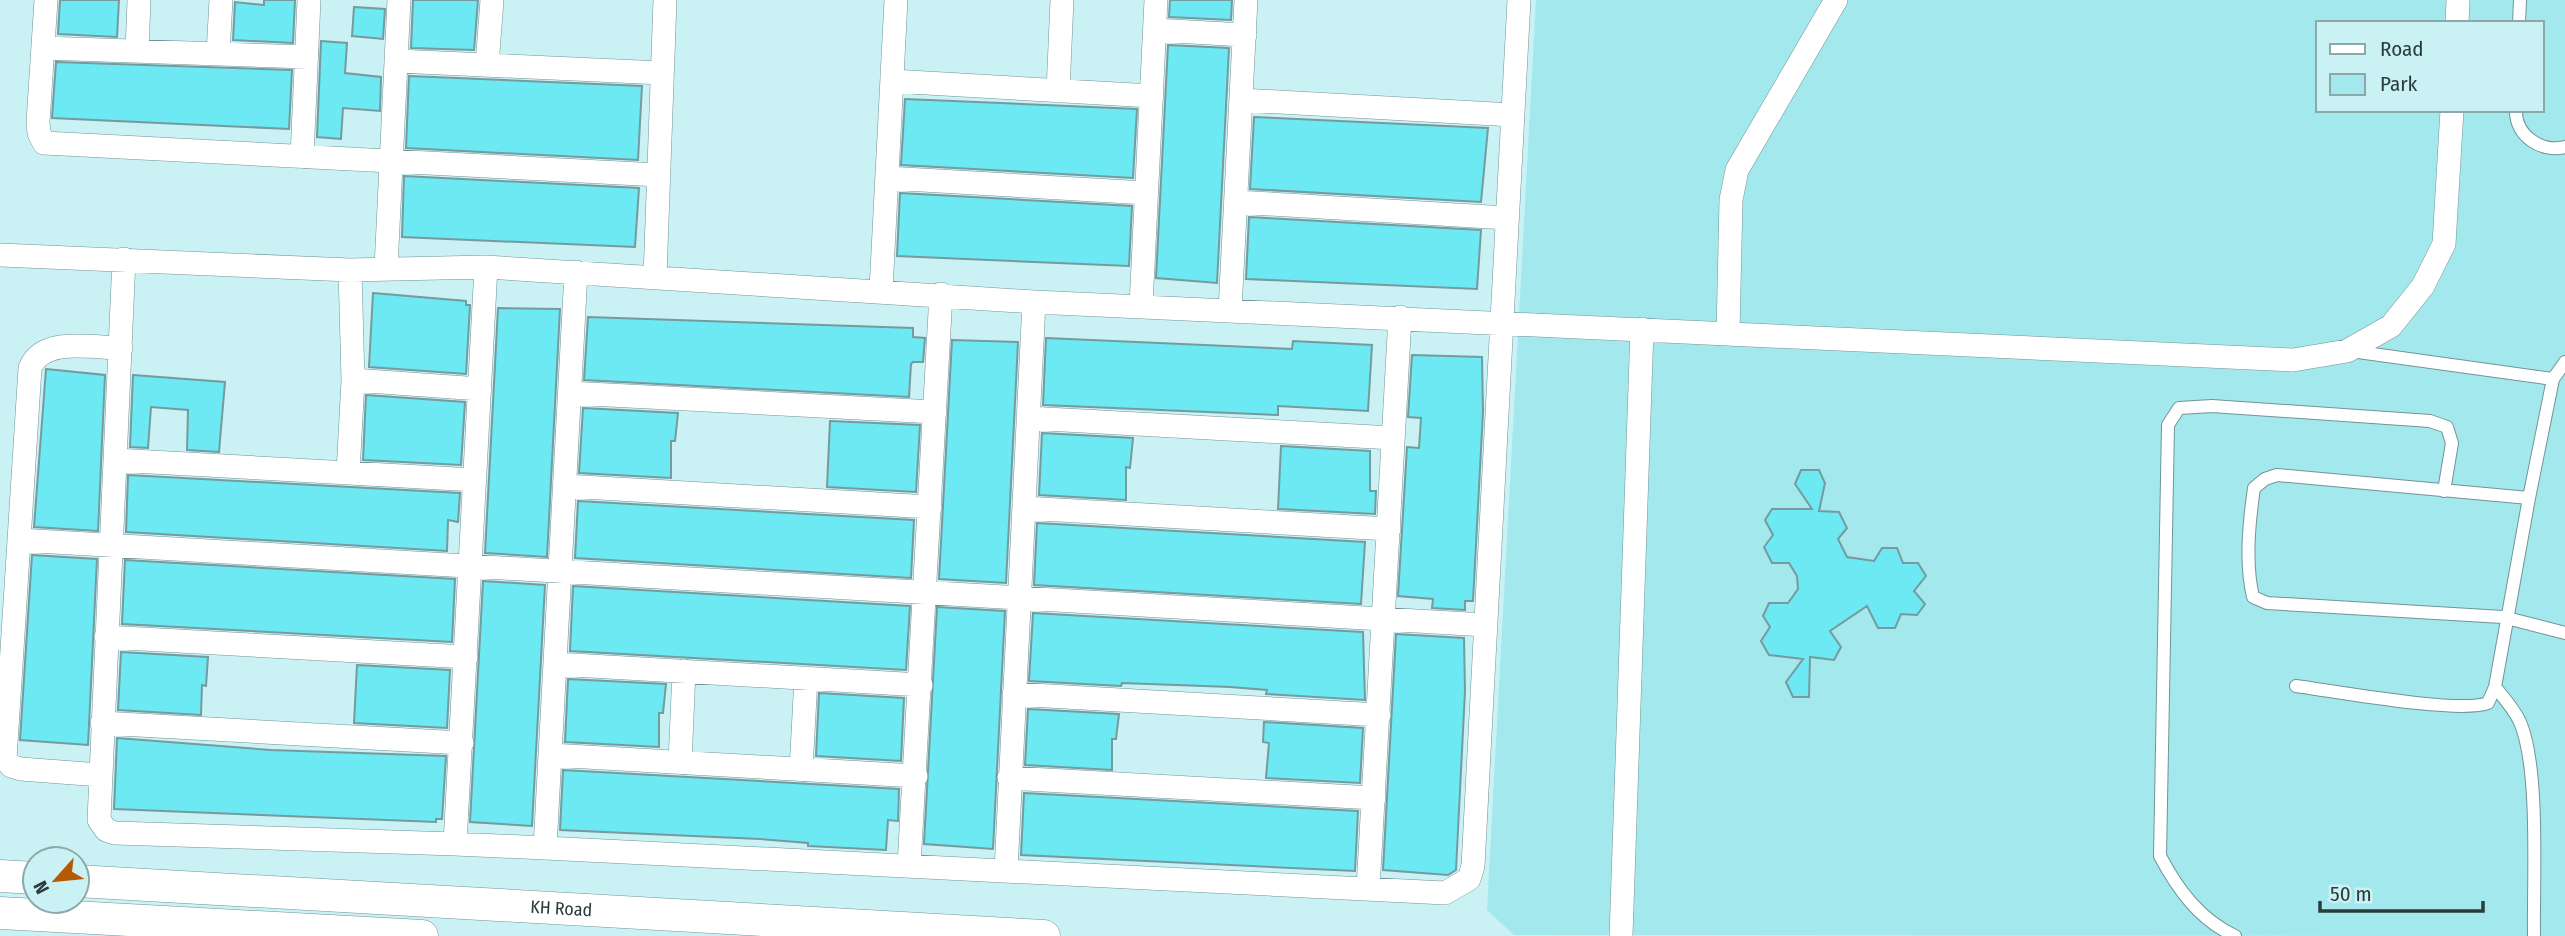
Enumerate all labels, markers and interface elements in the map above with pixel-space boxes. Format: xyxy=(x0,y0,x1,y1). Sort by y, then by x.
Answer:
legend xyxy=(2316,21,2544,112)
text: Road xyxy=(2380,36,2424,62)
text: Park xyxy=(2380,71,2418,97)
north arrow xyxy=(21,845,91,915)
scale bar xyxy=(2320,870,2483,914)
text: N xyxy=(28,877,54,898)
text: 50 m xyxy=(2330,881,2372,907)
street label: KH Road xyxy=(530,896,593,921)

